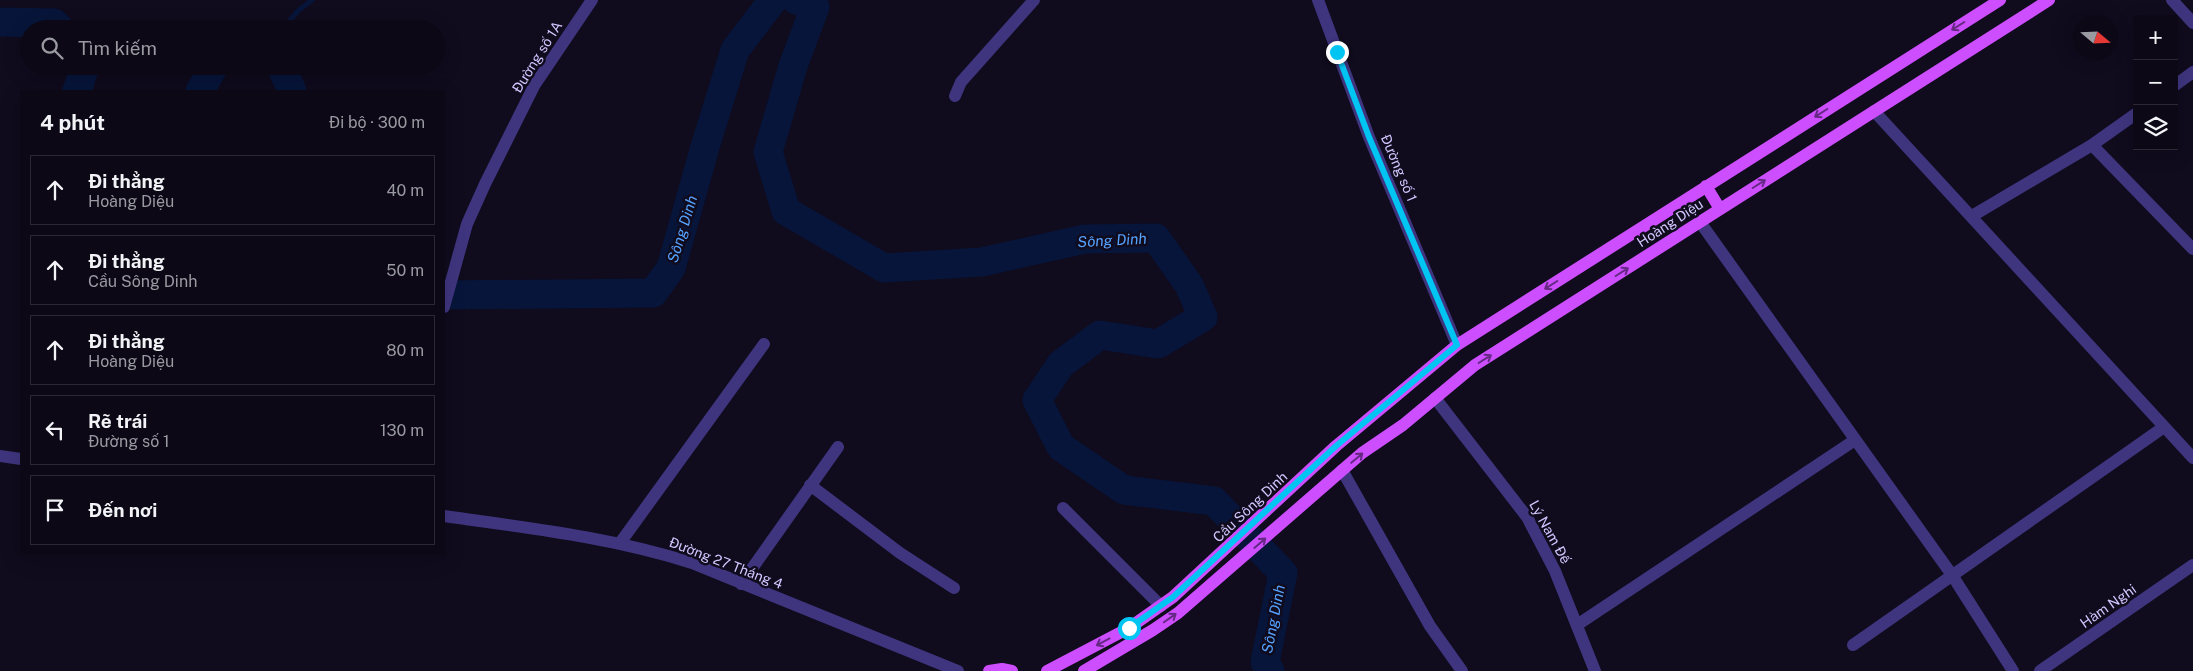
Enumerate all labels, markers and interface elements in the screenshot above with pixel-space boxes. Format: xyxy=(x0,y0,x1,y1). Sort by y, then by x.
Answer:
north arrow xyxy=(2073,15,2118,60)
map controls xyxy=(2133,15,2178,150)
button: + xyxy=(2133,15,2178,60)
street label: Đường số 1A xyxy=(509,18,565,96)
search box xyxy=(20,20,445,75)
one-way arrow xyxy=(1952,21,1966,31)
icon: search xyxy=(38,34,66,62)
text: Tìm kiếm xyxy=(78,37,157,59)
route end xyxy=(1326,41,1349,64)
button: − xyxy=(2133,60,2178,105)
button: layers xyxy=(2133,105,2178,150)
one-way arrow xyxy=(1815,109,1829,119)
text: 4 phút xyxy=(40,110,105,135)
text: Đi bộ · 300 m xyxy=(329,113,425,132)
street label: Đường số 1 xyxy=(1378,132,1420,204)
text: Đi thẳng xyxy=(88,170,165,192)
icon: ahead xyxy=(41,176,69,204)
one-way arrow xyxy=(1752,179,1766,189)
text: 40 m xyxy=(386,181,424,200)
text: Hoàng Diệu xyxy=(88,192,174,211)
water label: Sông Dinh xyxy=(664,193,700,265)
street label: Hoàng Diệu xyxy=(1634,196,1706,250)
water label: Sông Dinh xyxy=(1077,230,1147,250)
text: Đi thẳng xyxy=(88,250,165,272)
icon: ahead xyxy=(41,256,69,284)
text: 50 m xyxy=(386,261,424,280)
one-way arrow xyxy=(1615,266,1629,276)
text: Cầu Sông Dinh xyxy=(88,272,197,291)
one-way arrow xyxy=(1545,280,1559,290)
text: Đi thẳng xyxy=(88,330,165,352)
icon: ahead xyxy=(41,336,69,364)
text: 80 m xyxy=(386,341,424,360)
text: Hoàng Diệu xyxy=(88,352,174,371)
one-way arrow xyxy=(1478,353,1492,363)
text: Rẽ trái xyxy=(88,410,147,432)
icon: left xyxy=(41,416,69,444)
text: 130 m xyxy=(380,421,424,440)
text: Đường số 1 xyxy=(88,432,170,451)
one-way arrow xyxy=(1350,452,1363,463)
street label: Cầu Sông Dinh xyxy=(1210,469,1290,545)
icon: arrive xyxy=(41,496,69,524)
street label: Lý Nam Đế xyxy=(1526,498,1574,567)
text: Đến nơi xyxy=(88,499,157,521)
street label: Đường 27 Tháng 4 xyxy=(667,534,785,592)
one-way arrow xyxy=(1254,537,1267,548)
street label: Hàm Nghi xyxy=(2077,581,2139,631)
water label: Sông Dinh xyxy=(1258,583,1288,655)
one-way arrow xyxy=(1163,613,1177,623)
route start xyxy=(1118,617,1141,640)
one-way arrow xyxy=(1096,638,1111,647)

